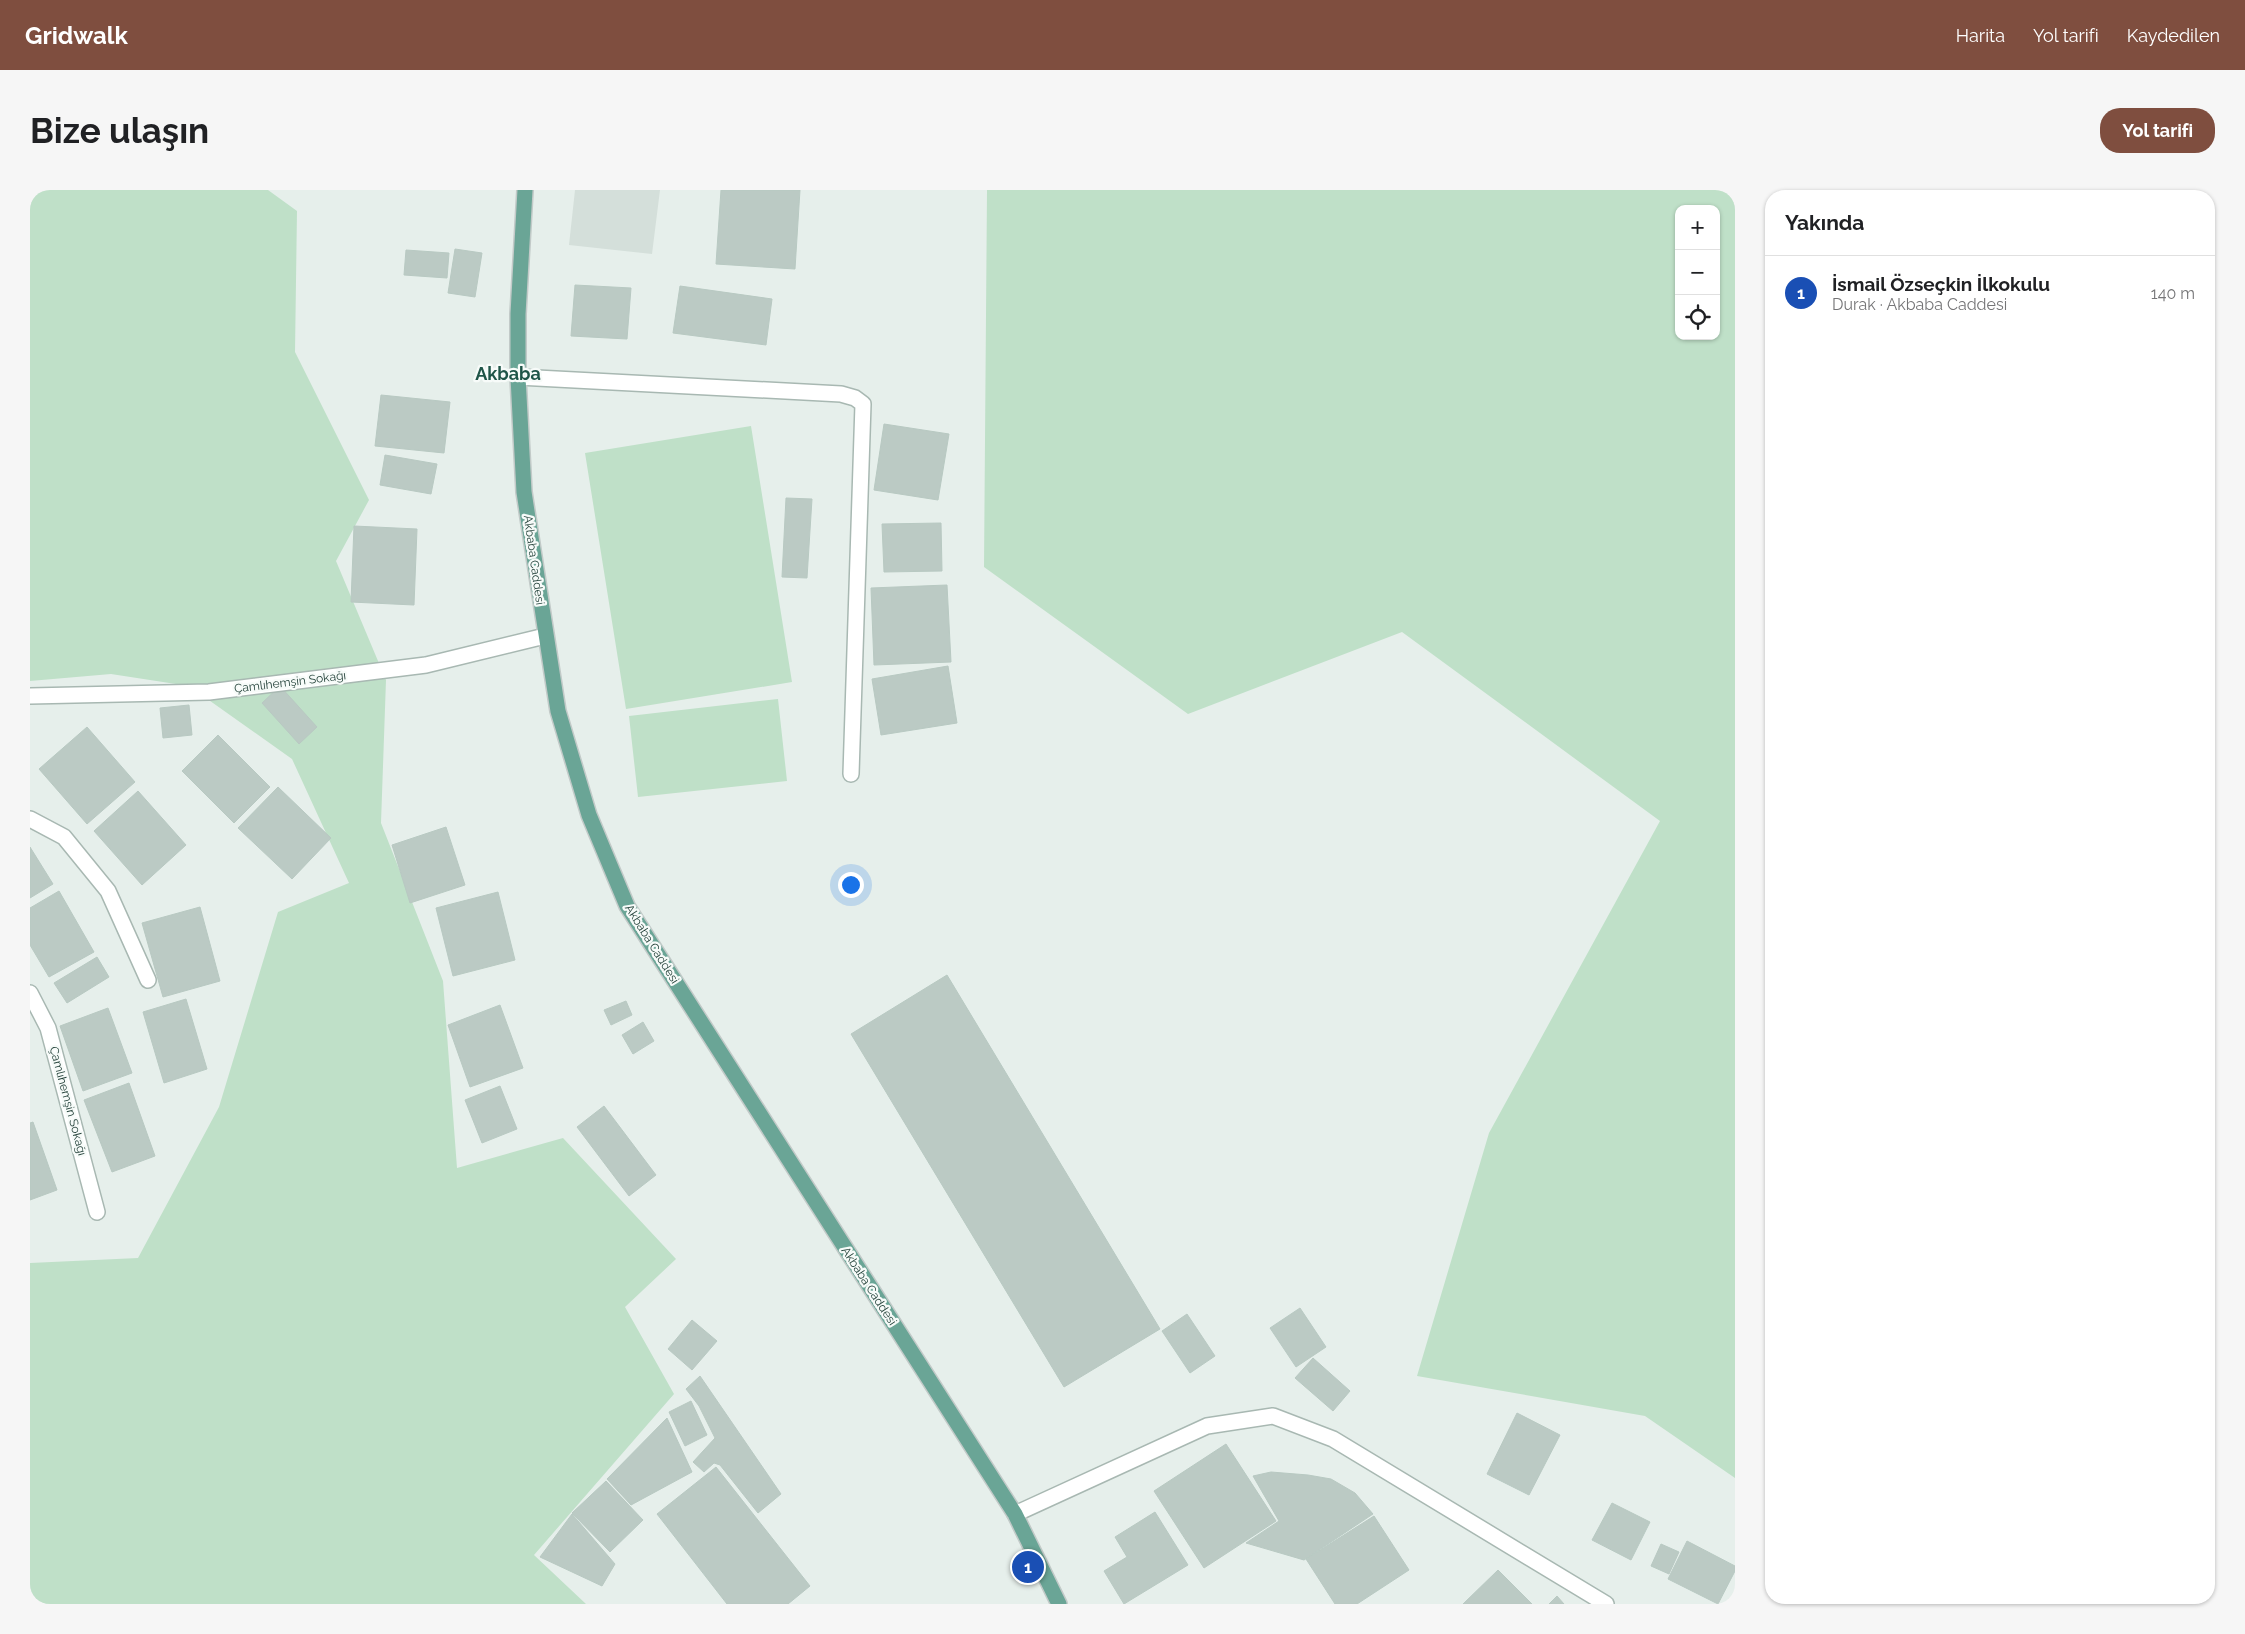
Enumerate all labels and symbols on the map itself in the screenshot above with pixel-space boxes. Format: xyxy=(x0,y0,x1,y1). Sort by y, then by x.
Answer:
district label: Akbaba xyxy=(475,363,541,384)
street label: Akbaba Caddesi xyxy=(521,514,547,606)
street label: Çamlıhemşin Sokağı xyxy=(233,668,347,696)
your location xyxy=(838,872,864,898)
street label: Akbaba Caddesi xyxy=(622,902,682,986)
street label: Çamlıhemşin Sokağı xyxy=(47,1045,89,1157)
street label: Akbaba Caddesi xyxy=(838,1244,900,1328)
pin: 1 xyxy=(1012,1548,1044,1586)

